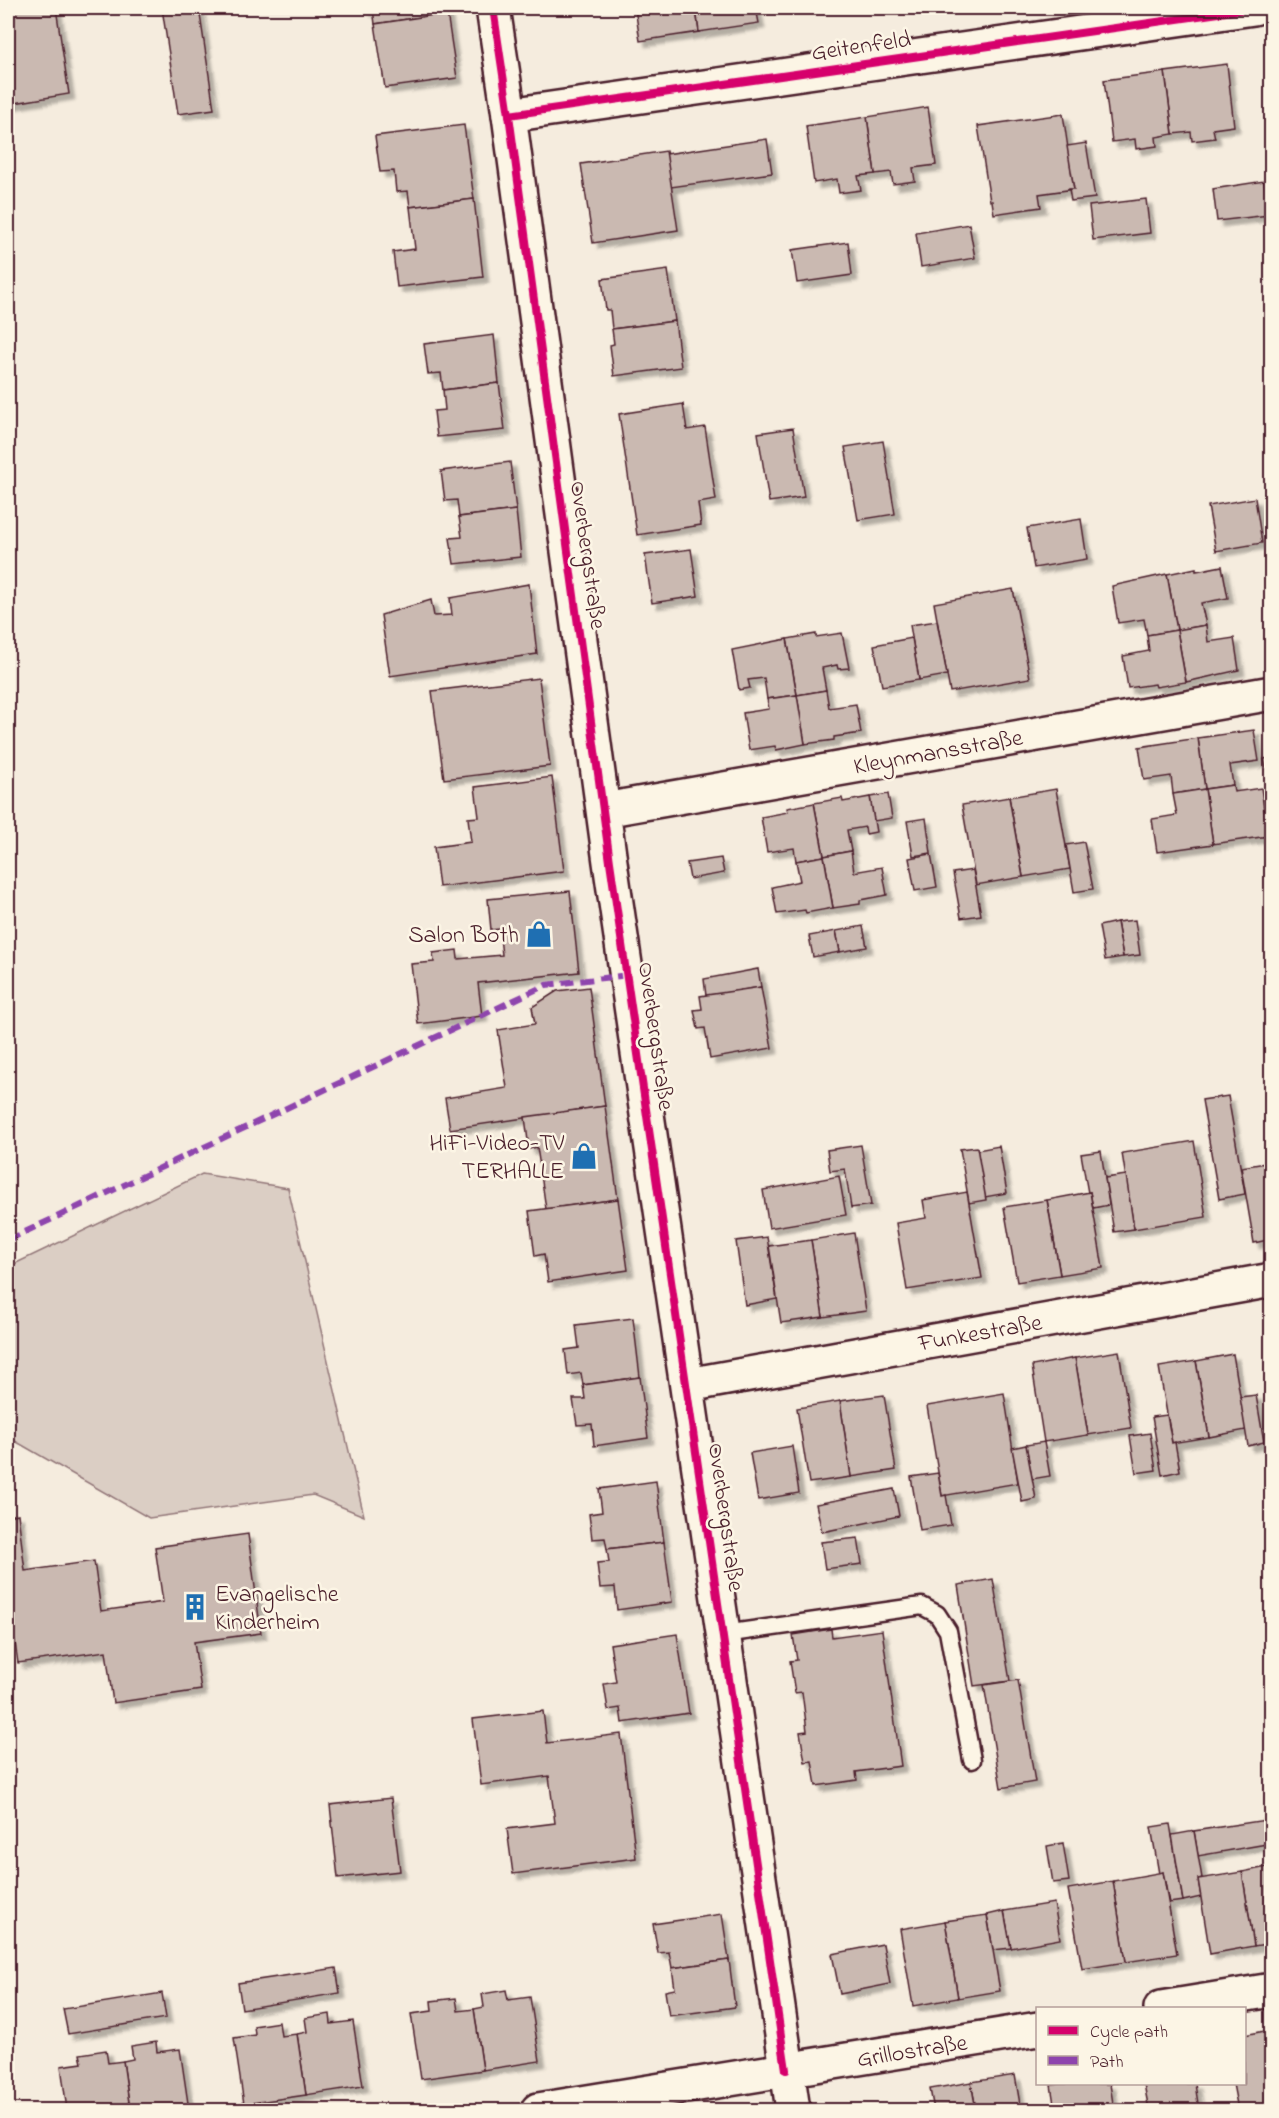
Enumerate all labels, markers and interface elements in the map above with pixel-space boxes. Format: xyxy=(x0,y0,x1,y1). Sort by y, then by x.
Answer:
street label: Geitenfeld xyxy=(809,23,914,72)
street label: Overbergstraße xyxy=(559,479,614,632)
street label: Kleynmansstraße xyxy=(851,721,1026,787)
place label: Salon Both xyxy=(408,919,519,954)
shop icon: Salon Both xyxy=(524,919,554,949)
street label: Overbergstraße xyxy=(627,960,682,1113)
place label: HiFi-Video-TV TERHALLE xyxy=(429,1127,565,1190)
shop icon: HiFi-Video-TV TERHALLE xyxy=(569,1141,599,1171)
street label: Funkestraße xyxy=(915,1306,1045,1363)
street label: Overbergstraße xyxy=(697,1441,752,1594)
place label: Evangelische Kinderheim xyxy=(215,1578,339,1641)
building icon: Evangelische Kinderheim xyxy=(180,1592,210,1622)
legend xyxy=(1036,2007,1246,2085)
text: Cycle path xyxy=(1090,2020,1168,2046)
street label: Grillostraße xyxy=(855,2026,970,2078)
text: Path xyxy=(1090,2050,1124,2076)

